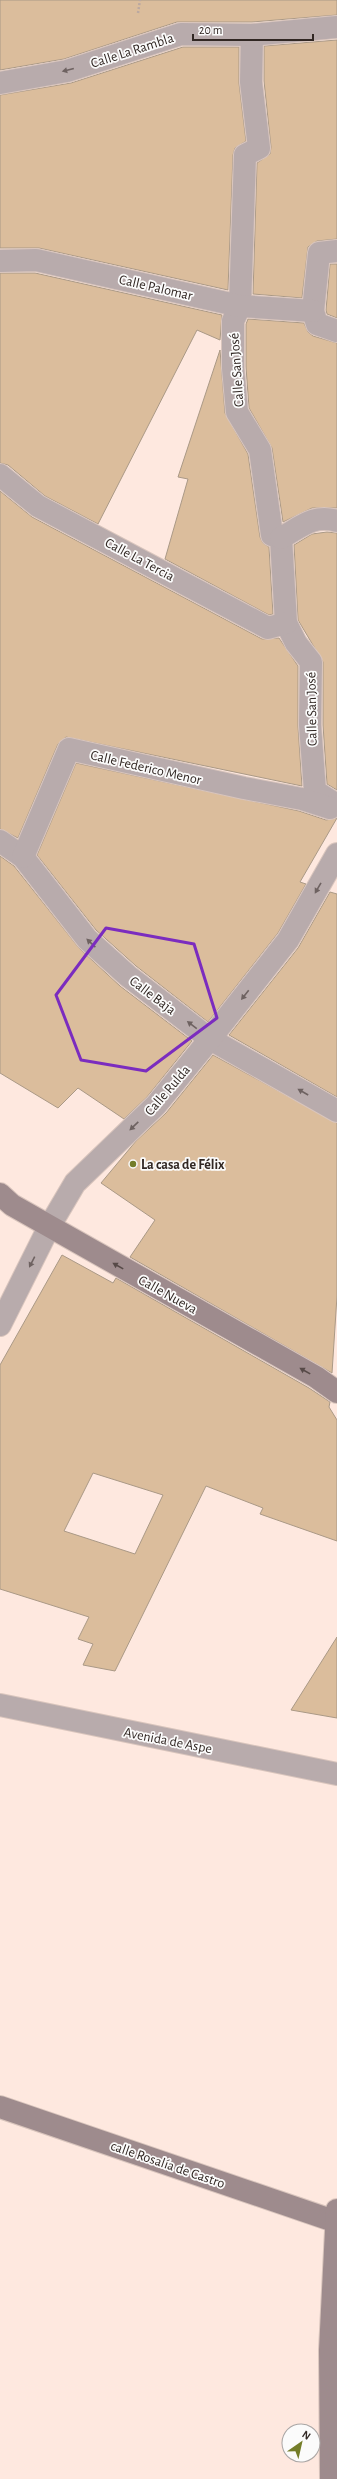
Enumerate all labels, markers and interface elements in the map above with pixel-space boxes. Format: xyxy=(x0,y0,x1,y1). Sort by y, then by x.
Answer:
scale bar xyxy=(193,16,313,42)
text: 20 m xyxy=(199,24,222,36)
street label: Calle La Rambla xyxy=(89,31,176,71)
one-way arrow xyxy=(62,67,74,73)
street label: Calle Palomar xyxy=(118,273,194,303)
street label: Calle San José xyxy=(227,332,247,407)
street label: Calle La Tercia xyxy=(103,536,177,584)
street label: Calle San José xyxy=(304,672,320,746)
street label: Calle Federico Menor xyxy=(89,748,203,788)
one-way arrow xyxy=(314,882,321,893)
one-way arrow xyxy=(86,938,96,948)
street label: Calle Baja xyxy=(127,974,178,1018)
one-way arrow xyxy=(241,989,249,1000)
one-way arrow xyxy=(187,1021,197,1029)
street label: Calle Rulda xyxy=(142,1063,193,1118)
one-way arrow xyxy=(297,1088,309,1095)
one-way arrow xyxy=(129,1121,139,1131)
place label: La casa de Félix xyxy=(141,1158,225,1172)
marker: La casa de Félix xyxy=(128,1159,138,1169)
one-way arrow xyxy=(29,1256,35,1267)
one-way arrow xyxy=(112,1262,124,1269)
street label: Calle Nueva xyxy=(136,1273,200,1317)
one-way arrow xyxy=(299,1367,311,1374)
street label: Avenida de Aspe xyxy=(123,1726,213,1756)
street label: calle Rosalía de Castro xyxy=(109,2139,227,2191)
north arrow xyxy=(281,2423,321,2463)
text: N xyxy=(300,2428,313,2442)

